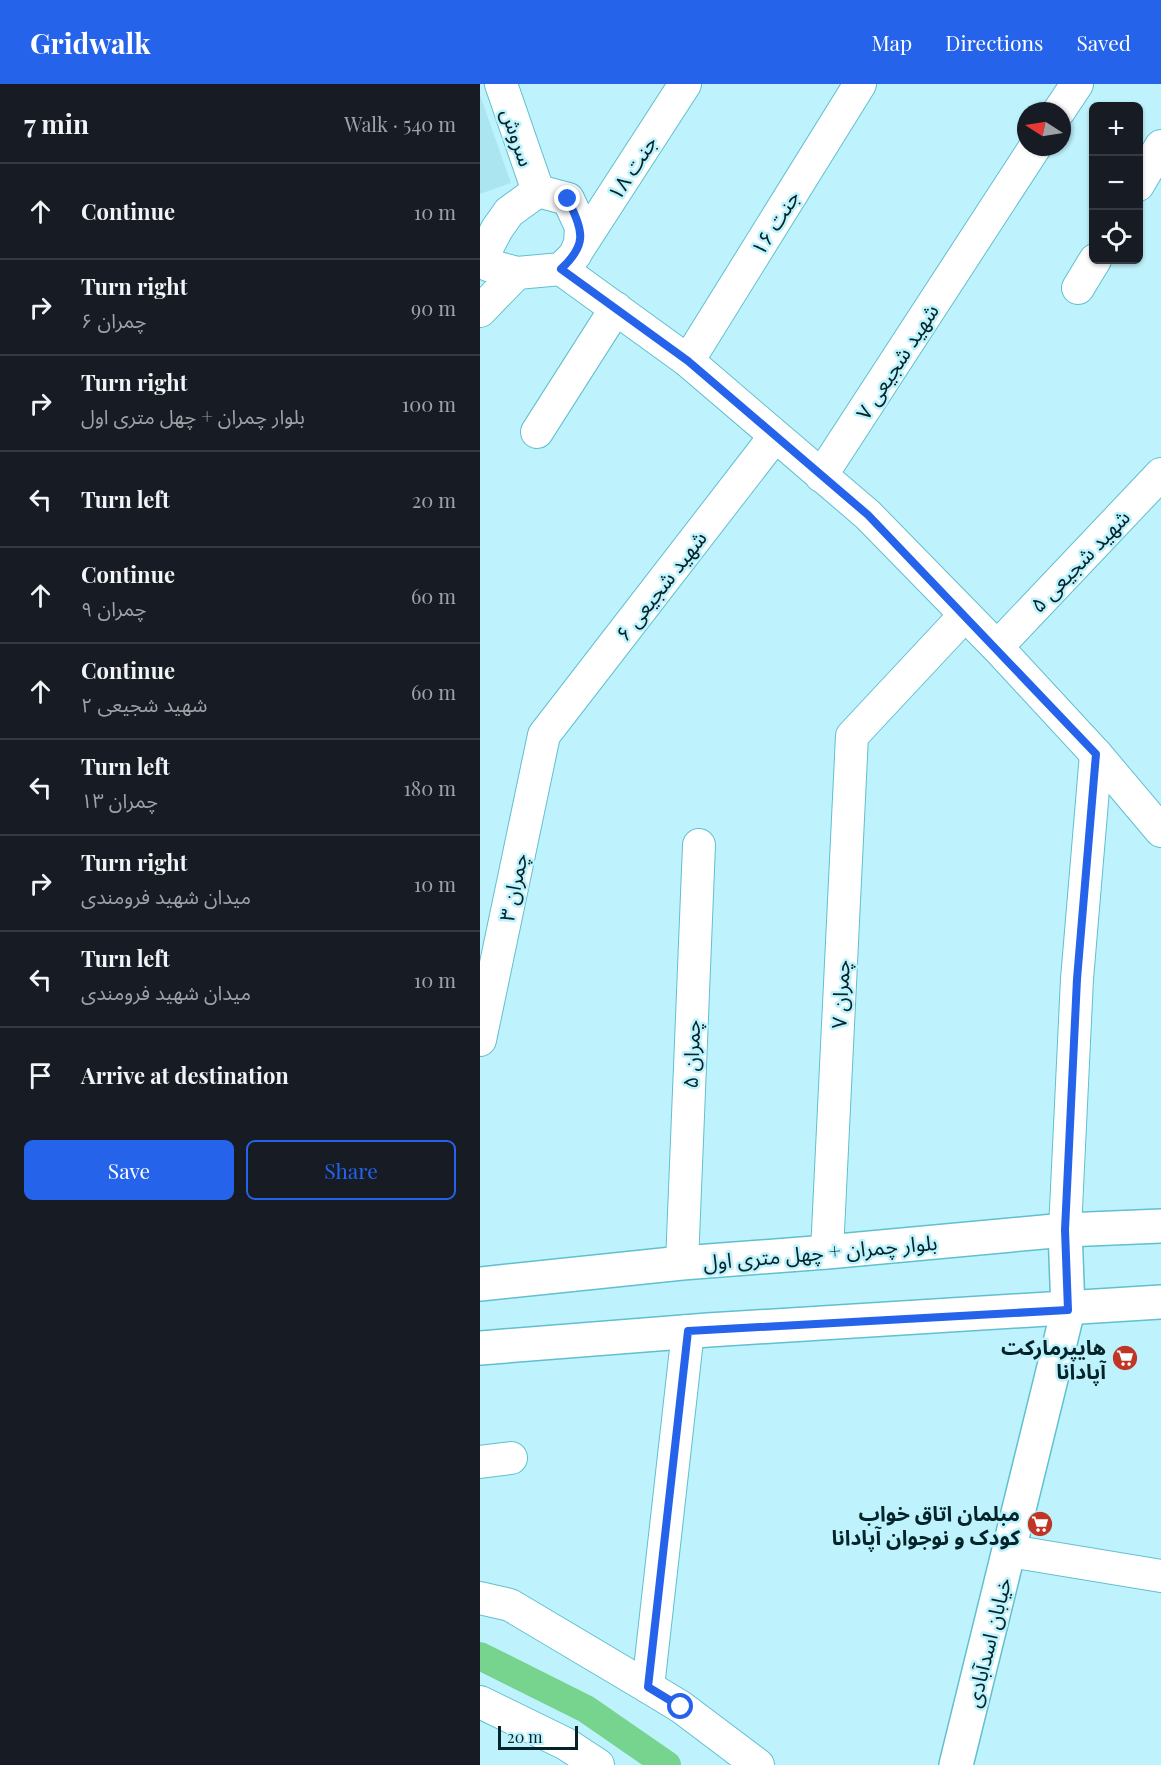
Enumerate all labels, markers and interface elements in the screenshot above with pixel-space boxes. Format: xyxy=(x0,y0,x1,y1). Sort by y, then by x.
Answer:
text: Gridwalk xyxy=(30,24,151,61)
text: Map xyxy=(871,28,912,56)
text: Directions xyxy=(945,28,1043,56)
text: Saved xyxy=(1076,28,1131,56)
north arrow xyxy=(1017,102,1071,156)
map controls xyxy=(1089,102,1143,264)
button: + xyxy=(1089,102,1143,156)
street label: سروش xyxy=(496,104,542,170)
text: 7 min xyxy=(24,106,89,141)
text: Walk · 540 m xyxy=(344,110,456,137)
street label: جنت ۱۸ xyxy=(600,129,662,205)
button: − xyxy=(1089,156,1143,210)
street label: جنت ۱۶ xyxy=(743,184,805,260)
route end xyxy=(554,185,580,211)
icon: ahead xyxy=(24,195,57,228)
text: Continue xyxy=(81,196,175,226)
text: 10 m xyxy=(414,198,456,225)
button: locate xyxy=(1089,210,1143,264)
text: Turn right xyxy=(81,271,187,301)
icon: right xyxy=(24,291,57,324)
text: 90 m xyxy=(411,294,456,321)
street label: شهید شجیعی ۷ xyxy=(848,298,944,424)
text: چمران ۶ xyxy=(81,306,147,333)
text: Turn right xyxy=(81,367,187,397)
icon: right xyxy=(24,387,57,420)
text: 100 m xyxy=(402,390,456,417)
text: بلوار چمران + چهل متری اول xyxy=(81,402,305,429)
icon: left xyxy=(24,483,57,516)
text: Turn left xyxy=(81,484,170,514)
text: 20 m xyxy=(412,486,456,513)
street label: شهید شجیعی ۵ xyxy=(1023,503,1135,617)
street label: شهید شجیعی ۶ xyxy=(608,524,712,646)
text: Continue xyxy=(81,559,175,589)
icon: ahead xyxy=(24,579,57,612)
text: 60 m xyxy=(411,582,456,609)
text: چمران ۹ xyxy=(81,594,147,621)
text: Continue xyxy=(81,655,175,685)
icon: ahead xyxy=(24,675,57,708)
text: 60 m xyxy=(411,678,456,705)
text: شهید شجیعی ۲ xyxy=(81,690,207,717)
text: Turn left xyxy=(81,751,170,781)
icon: left xyxy=(24,771,57,804)
text: 180 m xyxy=(403,774,456,801)
text: چمران ۱۳ xyxy=(81,786,158,813)
text: Turn right xyxy=(81,847,187,877)
street label: چمران ۳ xyxy=(491,850,534,924)
icon: right xyxy=(24,867,57,900)
text: 10 m xyxy=(414,870,456,897)
text: میدان شهید فرومندی xyxy=(81,882,251,909)
text: Turn left xyxy=(81,943,170,973)
street label: چمران ۷ xyxy=(823,959,856,1029)
icon: left xyxy=(24,963,57,996)
text: 10 m xyxy=(414,966,456,993)
text: میدان شهید فرومندی xyxy=(81,978,251,1005)
street label: چمران ۵ xyxy=(675,1019,706,1089)
icon: arrive xyxy=(24,1059,57,1092)
text: Arrive at destination xyxy=(81,1060,289,1090)
button: Save xyxy=(24,1140,234,1200)
button: Share xyxy=(246,1140,456,1200)
street label: بلوار چمران + چهل متری اول xyxy=(702,1227,938,1276)
place label: هایپرمارکت آپادانا xyxy=(1001,1332,1107,1386)
supermarket icon: هایپرمارکت آپادانا xyxy=(1110,1343,1140,1373)
place label: مبلمان اتاق خواب کودک و نوجوان آپادانا xyxy=(831,1498,1020,1552)
supermarket icon: مبلمان اتاق خواب کودک و نوجوان آپادانا xyxy=(1025,1509,1055,1539)
street label: خیابان اسدآبادی xyxy=(957,1574,1017,1710)
route start xyxy=(667,1693,693,1719)
scale bar xyxy=(498,1723,578,1750)
text: 20 m xyxy=(507,1726,542,1747)

